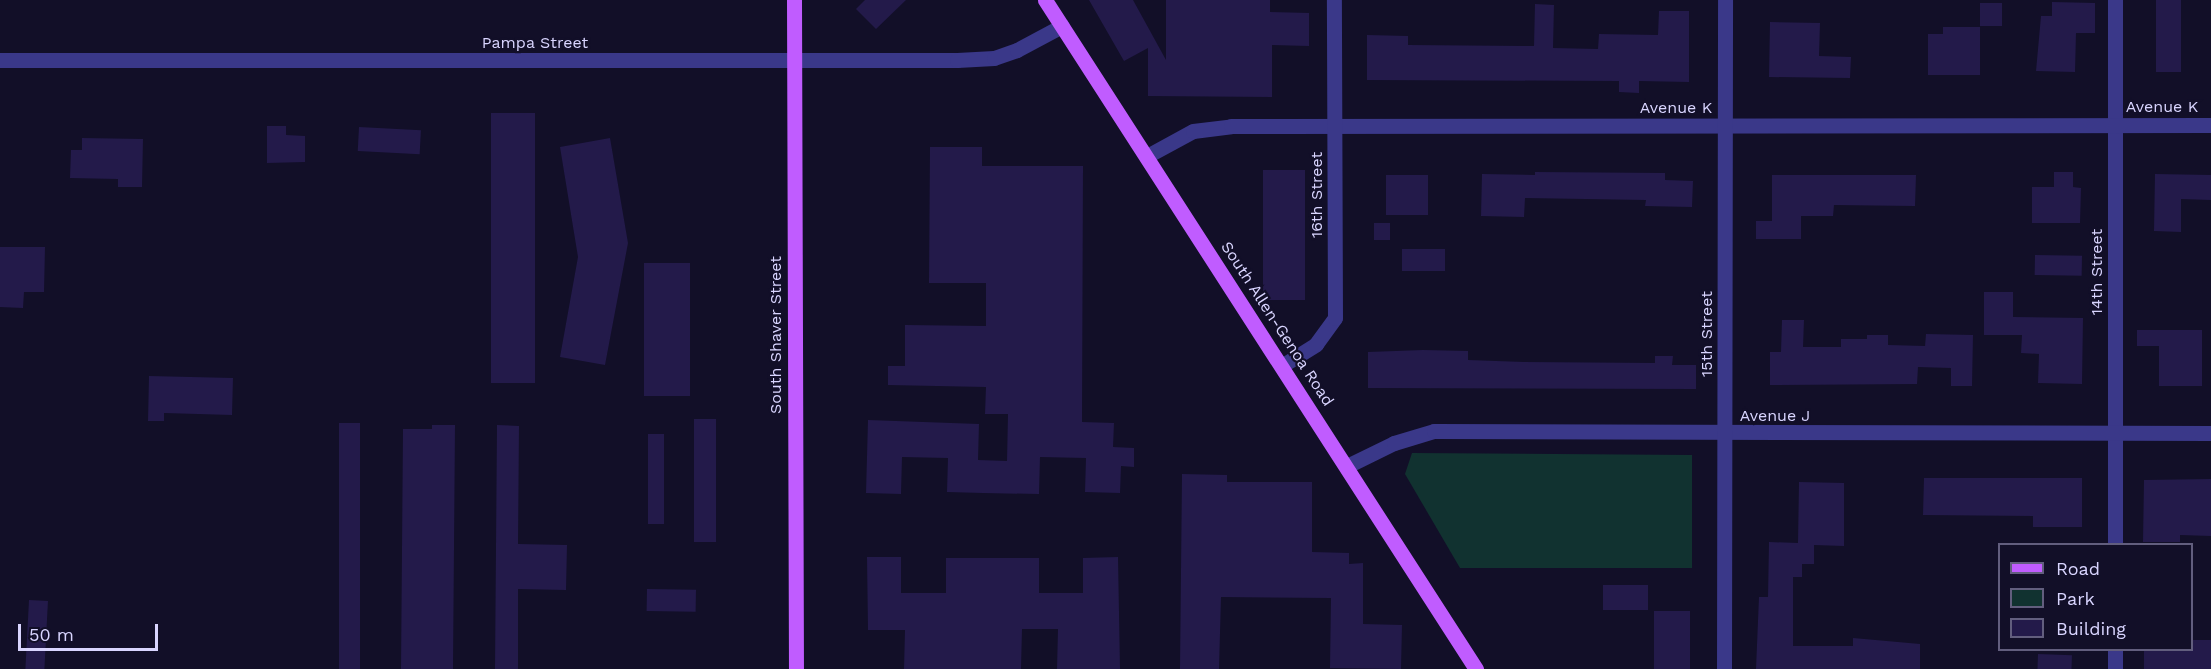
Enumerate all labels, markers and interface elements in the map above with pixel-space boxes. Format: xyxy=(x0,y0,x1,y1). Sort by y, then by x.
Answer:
street label: Pampa Street xyxy=(482,33,588,53)
street label: Avenue K xyxy=(2126,97,2198,117)
street label: Avenue K xyxy=(1640,98,1712,118)
street label: 16th Street xyxy=(1307,152,1327,238)
street label: 14th Street xyxy=(2087,229,2107,315)
street label: South Allen-Genoa Road xyxy=(1216,238,1338,410)
street label: South Shaver Street xyxy=(766,256,786,414)
street label: 15th Street xyxy=(1697,291,1717,377)
street label: Avenue J xyxy=(1739,406,1811,426)
legend xyxy=(1998,543,2193,651)
text: Road xyxy=(2056,558,2100,579)
text: Park xyxy=(2056,588,2095,609)
scale bar xyxy=(21,612,160,650)
text: Building xyxy=(2056,618,2126,639)
text: 50 m xyxy=(29,624,74,645)

